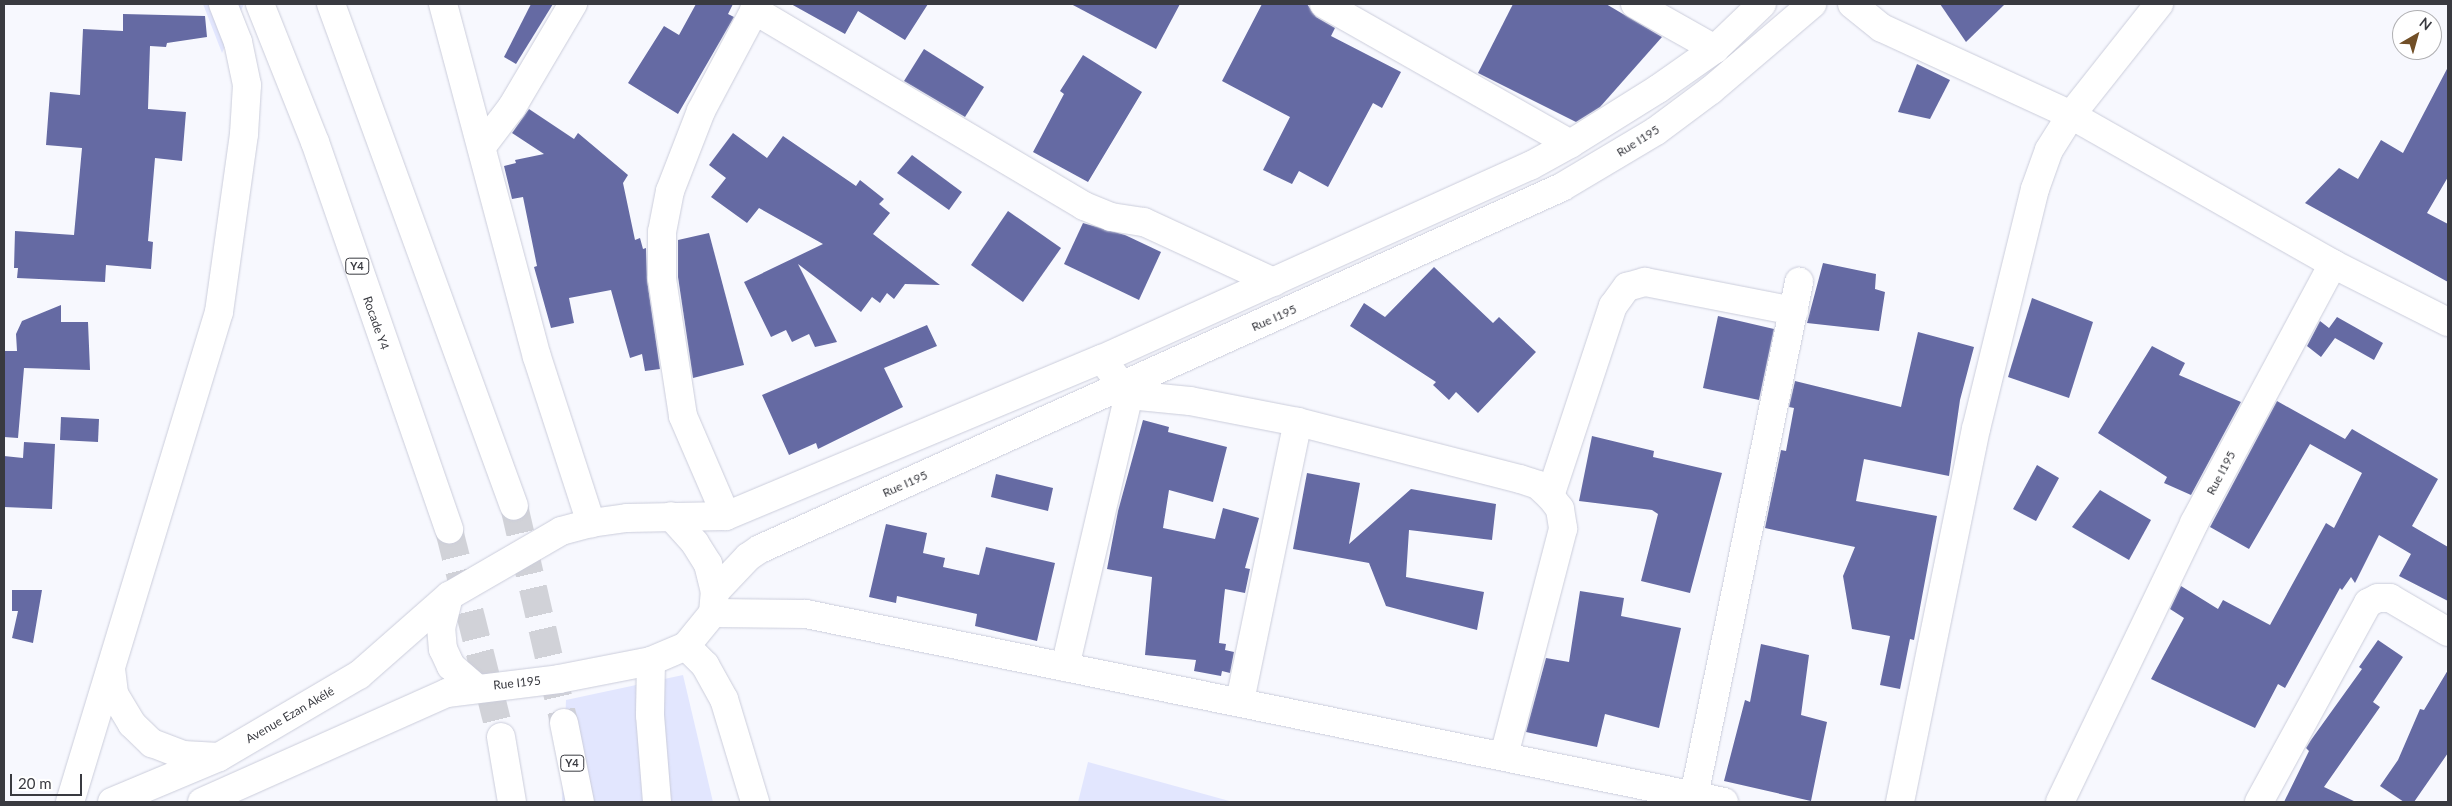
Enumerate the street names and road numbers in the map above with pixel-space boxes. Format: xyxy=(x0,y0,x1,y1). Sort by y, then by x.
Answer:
street label: Rue I195 xyxy=(1614,122,1662,160)
road number: Y4 xyxy=(344,258,370,274)
street label: Rocade Y4 xyxy=(360,294,392,352)
street label: Rue I195 xyxy=(1249,302,1299,334)
street label: Rue I195 xyxy=(2203,449,2239,497)
street label: Rue I195 xyxy=(880,468,930,500)
street label: Rue I195 xyxy=(493,673,541,693)
street label: Avenue Ezan Akélé xyxy=(243,684,337,746)
road number: Y4 xyxy=(560,754,584,771)

